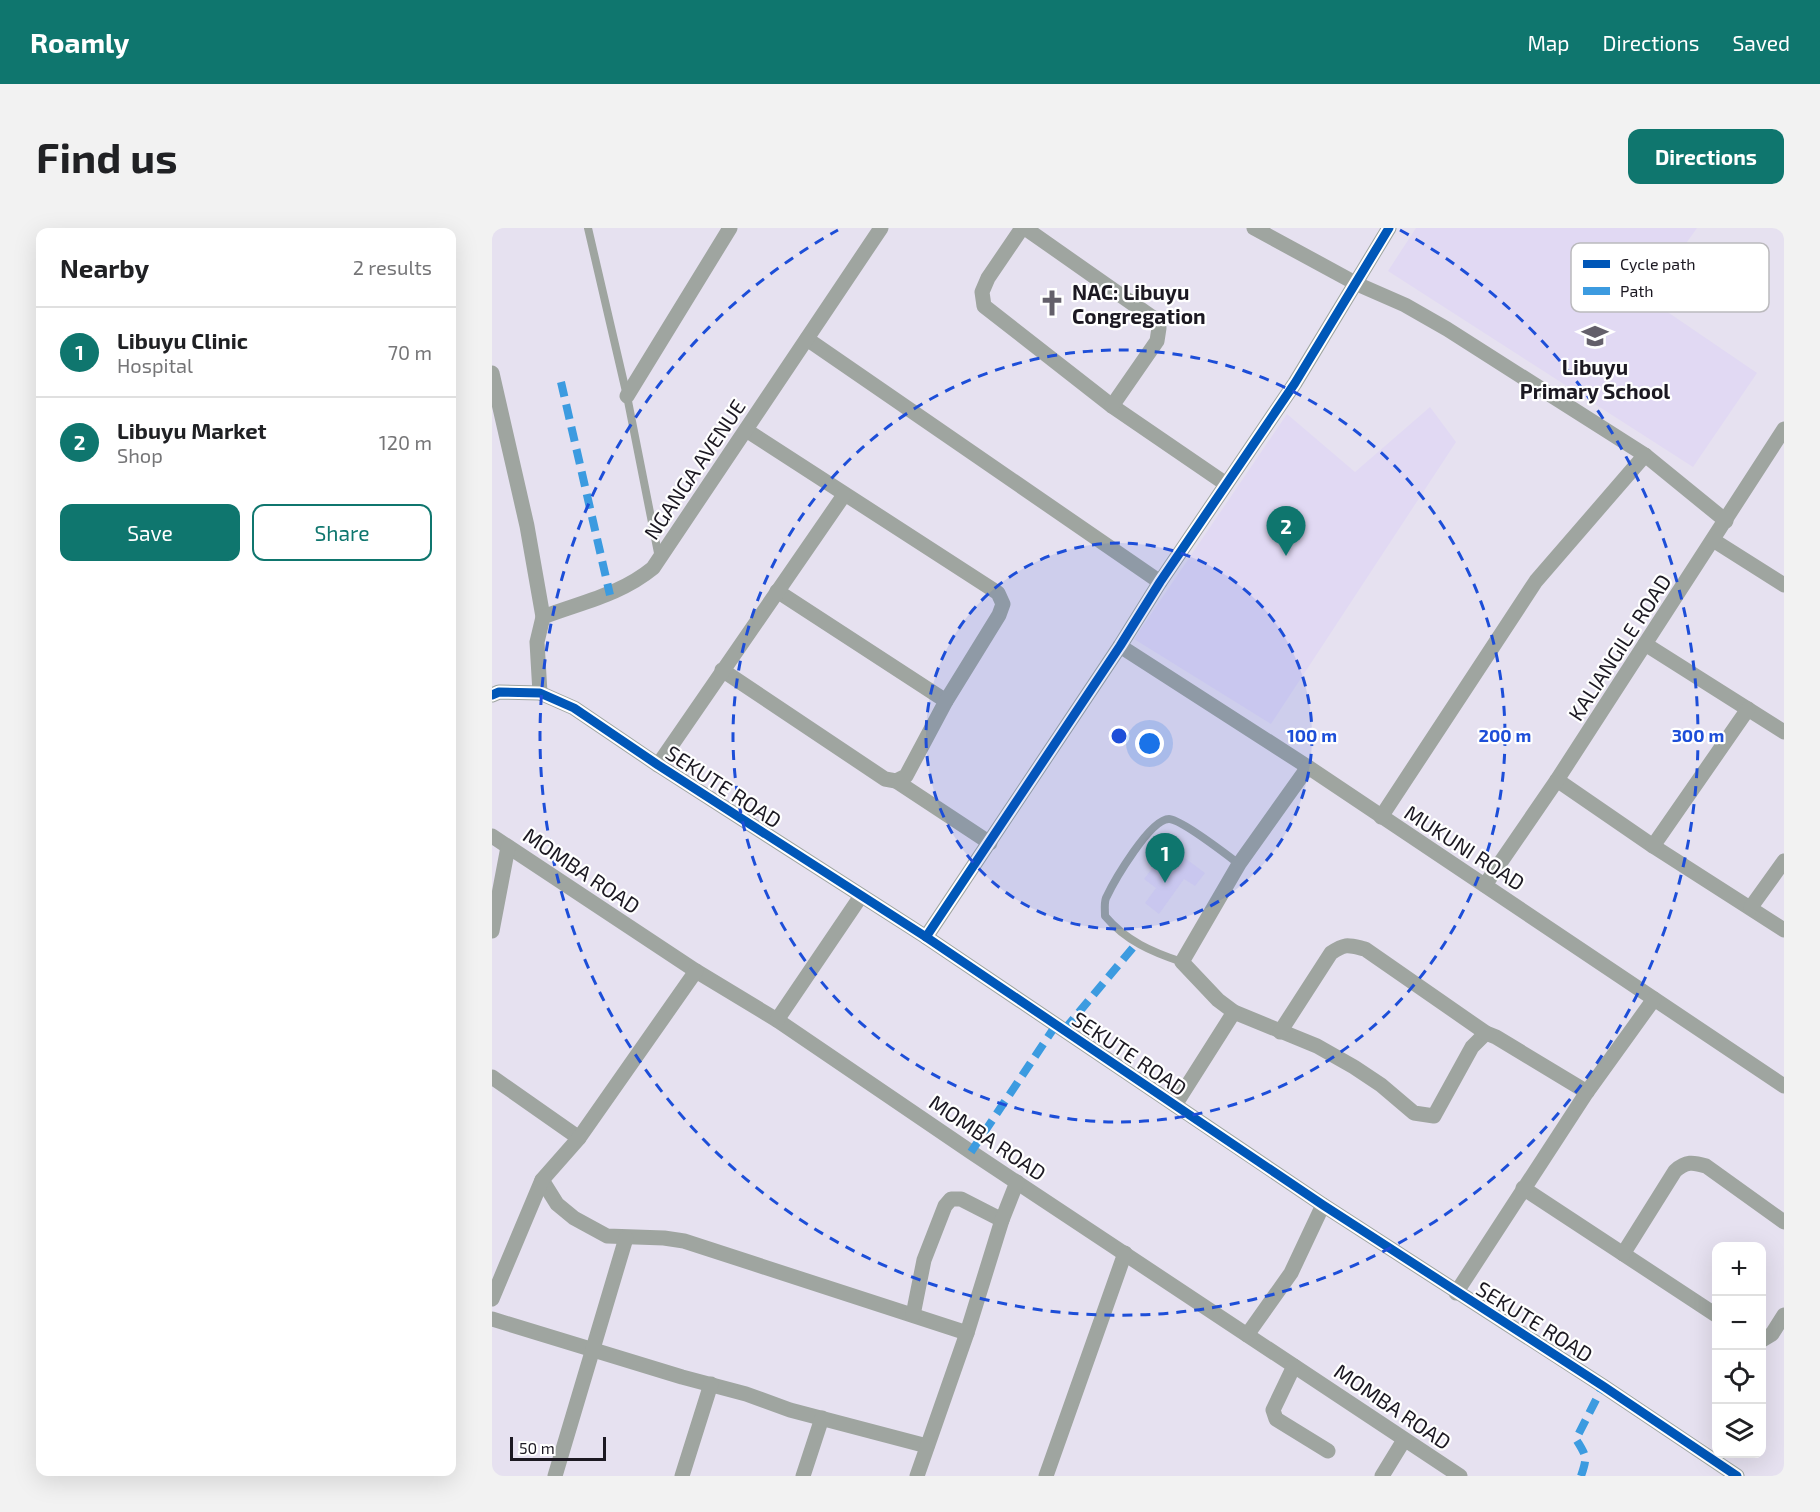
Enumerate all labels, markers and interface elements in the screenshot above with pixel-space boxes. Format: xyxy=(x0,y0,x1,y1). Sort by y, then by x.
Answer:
text: Roamly xyxy=(30,25,129,59)
text: Map xyxy=(1527,30,1570,55)
text: Directions xyxy=(1603,30,1699,55)
text: Saved xyxy=(1732,30,1790,55)
button: Directions xyxy=(1628,129,1784,184)
text: Find us xyxy=(36,131,178,181)
legend xyxy=(1571,243,1769,312)
text: Nearby xyxy=(60,252,149,283)
text: Cycle path xyxy=(1620,254,1696,273)
text: 2 results xyxy=(353,255,432,279)
place label: NAC: Libuyu Congregation xyxy=(1072,279,1206,328)
text: Path xyxy=(1620,281,1654,300)
church icon: NAC: Libuyu Congregation xyxy=(1037,288,1067,318)
school or university icon: Libuyu Primary School xyxy=(1580,321,1610,351)
text: Libuyu Clinic xyxy=(117,327,248,353)
text: 1 xyxy=(75,340,84,364)
text: 70 m xyxy=(388,340,432,364)
text: Hospital xyxy=(117,353,193,377)
place label: Libuyu Primary School xyxy=(1520,354,1670,404)
street label: NGANGA AVENUE xyxy=(638,394,750,544)
text: Libuyu Market xyxy=(117,417,267,443)
text: 2 xyxy=(74,430,85,454)
text: 120 m xyxy=(379,430,432,454)
text: Shop xyxy=(117,443,163,467)
button: Save xyxy=(60,504,240,561)
button: Share xyxy=(252,504,432,561)
pin: 2 xyxy=(1266,506,1306,556)
street label: KALIANGILE ROAD xyxy=(1562,569,1676,725)
text: 100 m xyxy=(1287,724,1337,746)
text: 200 m xyxy=(1479,724,1531,746)
text: 300 m xyxy=(1672,724,1724,746)
centre of rings xyxy=(1109,726,1129,746)
your location xyxy=(1135,729,1164,758)
street label: SEKUTE ROAD xyxy=(662,739,786,833)
street label: MUKUNI ROAD xyxy=(1400,799,1530,895)
street label: MOMBA ROAD xyxy=(519,822,645,918)
pin: 1 xyxy=(1146,834,1184,883)
street label: SEKUTE ROAD xyxy=(1068,1006,1192,1100)
street label: MOMBA ROAD xyxy=(925,1089,1051,1185)
map controls xyxy=(1712,1242,1766,1458)
button: + xyxy=(1712,1242,1766,1296)
street label: SEKUTE ROAD xyxy=(1472,1275,1598,1367)
button: − xyxy=(1712,1296,1766,1350)
button: locate xyxy=(1712,1350,1766,1404)
street label: MOMBA ROAD xyxy=(1330,1358,1456,1454)
button: layers xyxy=(1712,1404,1766,1458)
scale bar xyxy=(510,1434,606,1462)
text: 50 m xyxy=(519,1438,555,1457)

